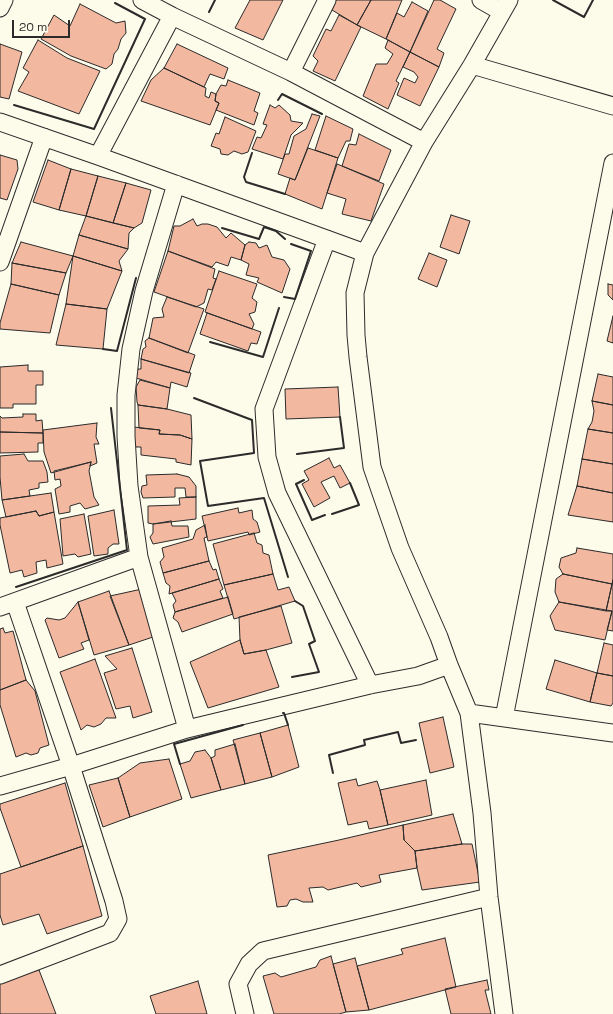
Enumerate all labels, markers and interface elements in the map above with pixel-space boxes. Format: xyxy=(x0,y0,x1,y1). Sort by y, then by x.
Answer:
scale bar xyxy=(14,12,72,38)
text: 20 m xyxy=(19,19,47,35)

